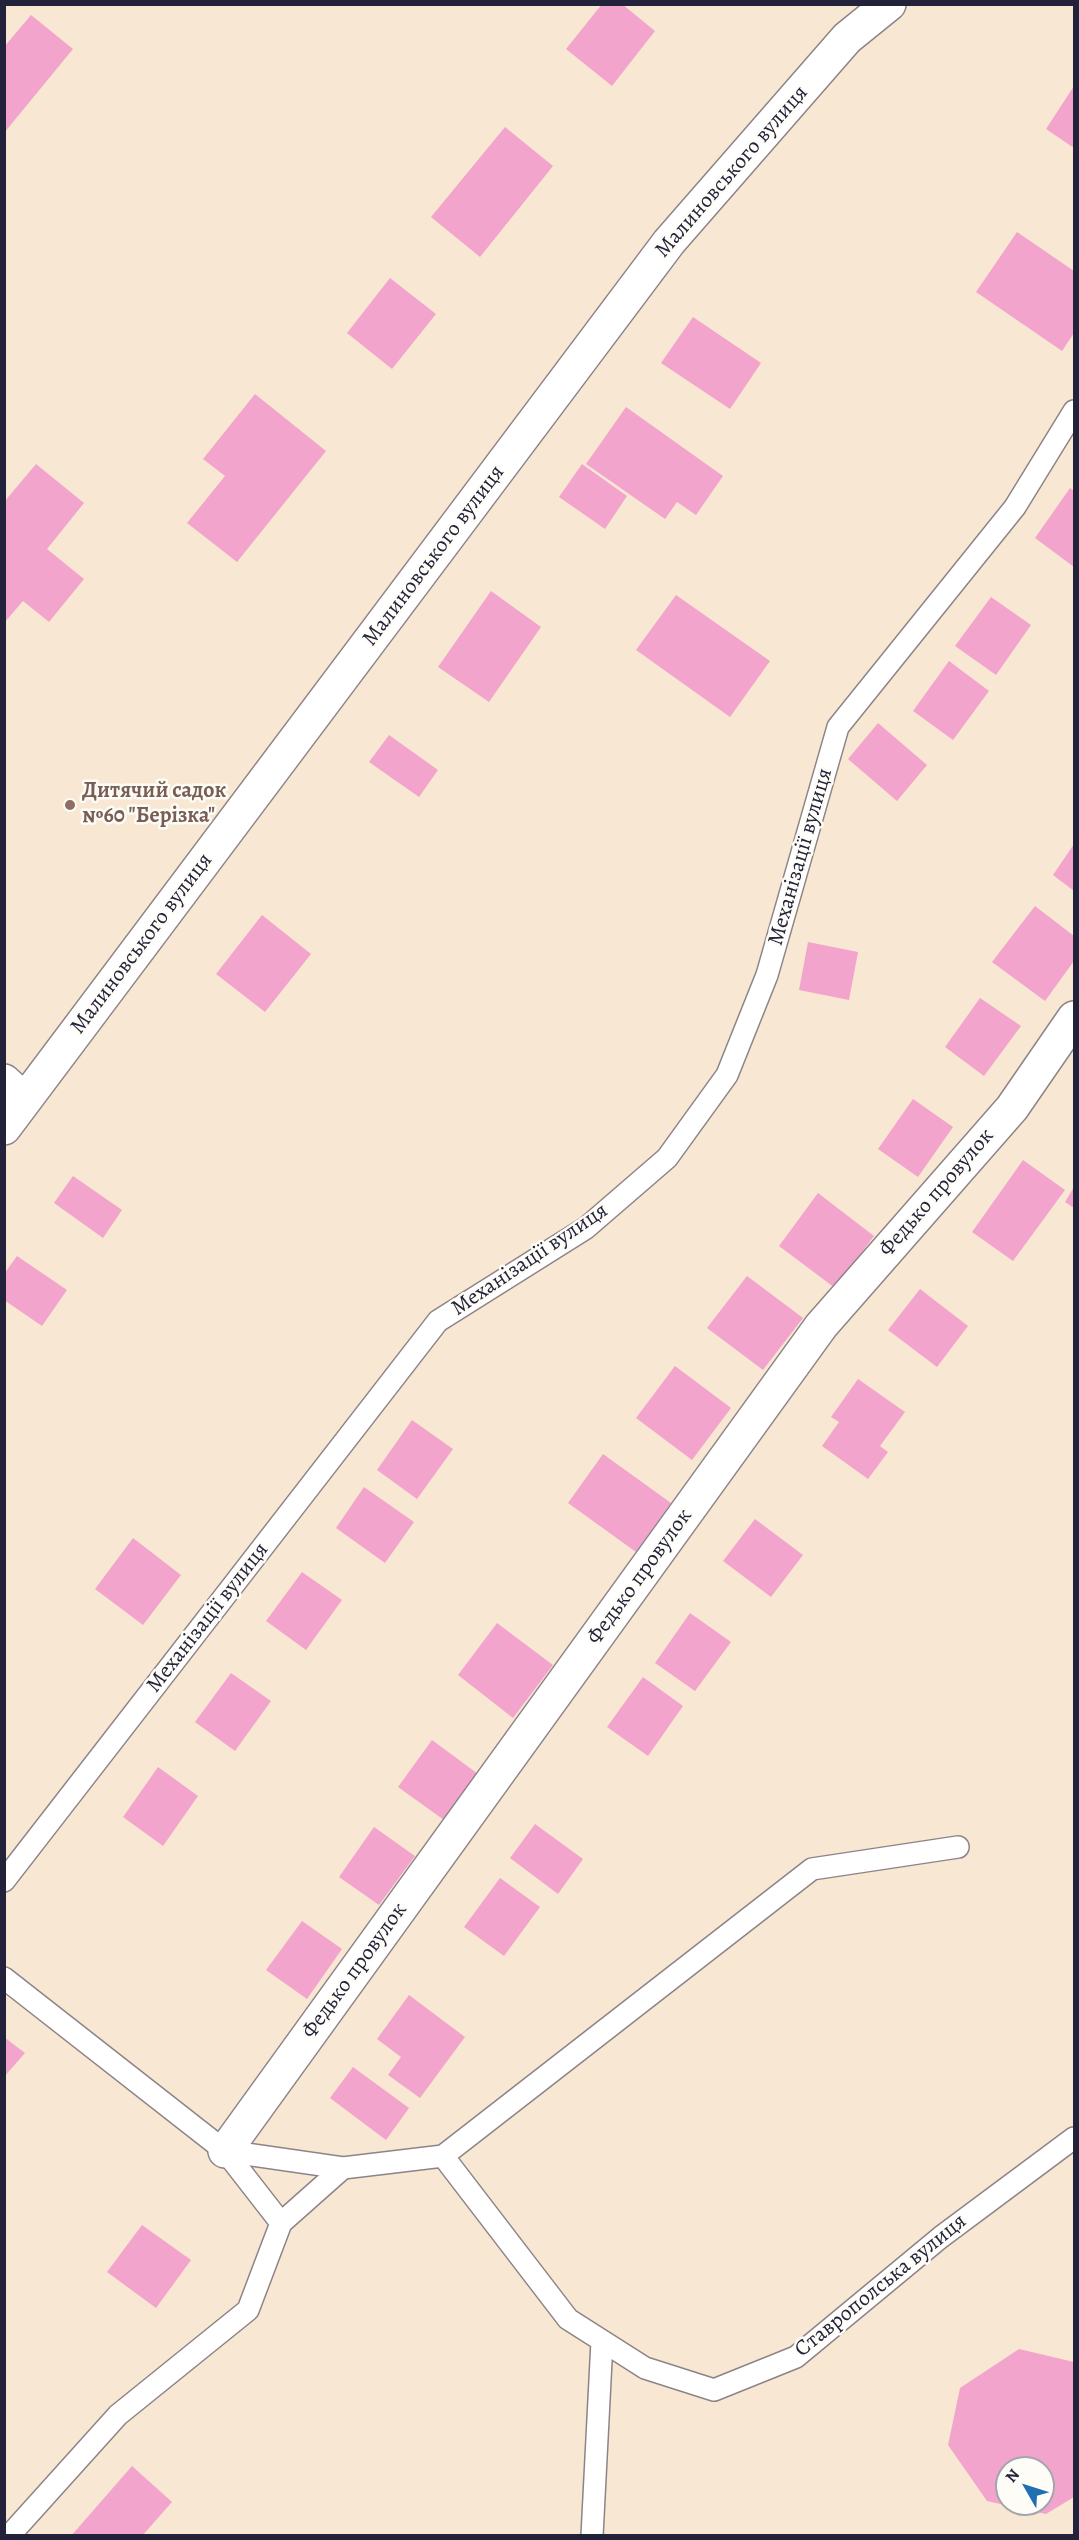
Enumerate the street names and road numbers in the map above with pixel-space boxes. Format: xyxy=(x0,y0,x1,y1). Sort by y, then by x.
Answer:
street label: Малиновського вулиця xyxy=(650,80,814,264)
street label: Малиновського вулиця xyxy=(357,460,511,652)
street label: Механізації вулиця xyxy=(763,765,839,949)
street label: Малиновського вулиця xyxy=(65,848,219,1040)
street label: Федько провулок xyxy=(874,1123,1000,1263)
street label: Механізації вулиця xyxy=(447,1198,613,1322)
street label: Федько провулок xyxy=(582,1504,698,1650)
street label: Механізації вулиця xyxy=(141,1538,275,1698)
street label: Федько провулок xyxy=(297,1898,413,2044)
street label: Ставрополська вулиця xyxy=(790,2209,972,2363)

